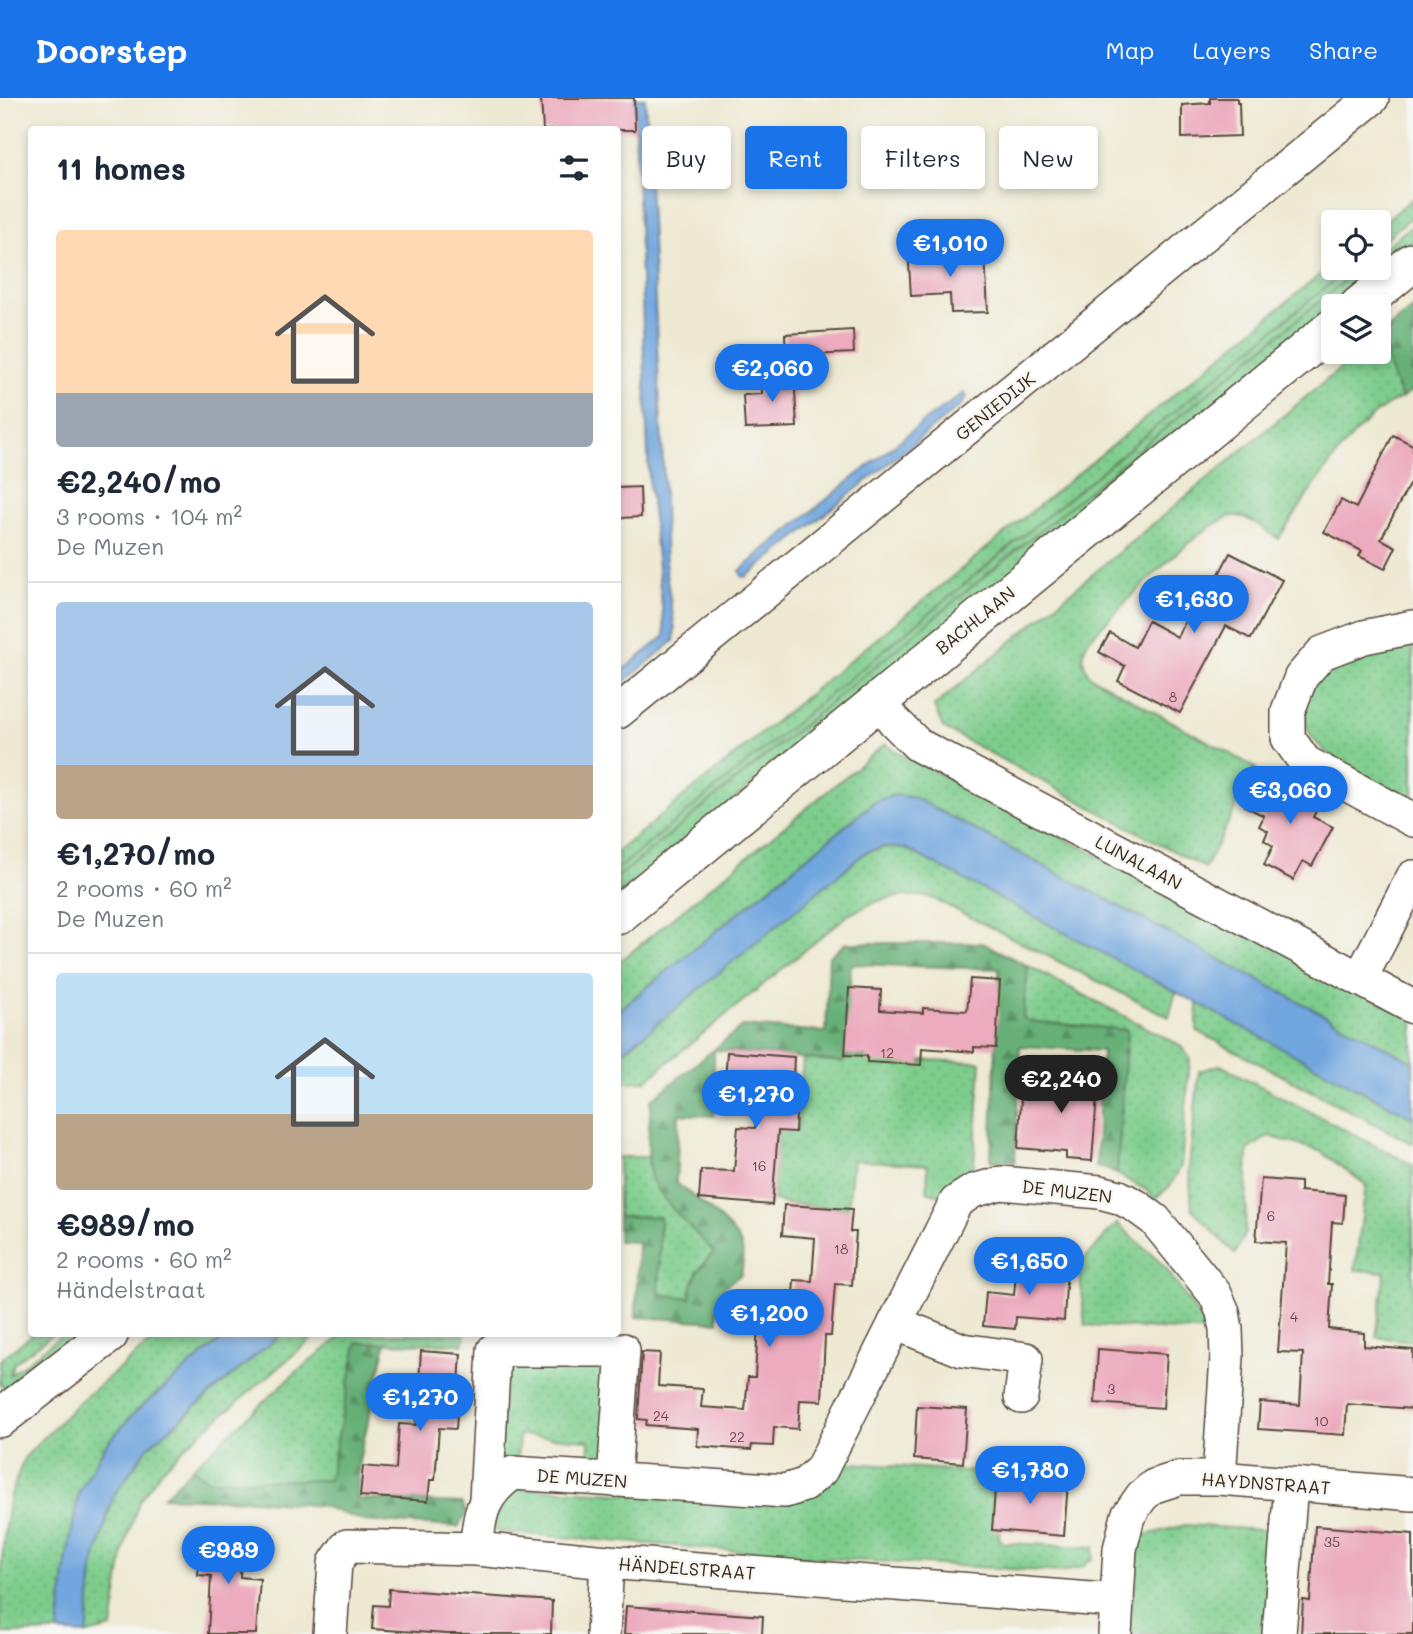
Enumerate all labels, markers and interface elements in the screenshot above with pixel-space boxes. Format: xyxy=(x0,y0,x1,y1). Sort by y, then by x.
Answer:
text: Doorstep xyxy=(35,28,188,71)
text: Map xyxy=(1106,34,1154,65)
text: Layers xyxy=(1192,34,1271,65)
text: Share xyxy=(1309,34,1378,65)
chip: Buy xyxy=(642,126,731,189)
chip: Rent xyxy=(745,126,847,189)
chip: Filters xyxy=(861,126,985,189)
chip: New xyxy=(999,126,1098,189)
text: 11 homes xyxy=(56,148,186,188)
icon: filters xyxy=(555,149,593,187)
map controls xyxy=(1321,210,1391,364)
button: locate xyxy=(1321,210,1391,280)
pin: €1,010 xyxy=(893,220,1007,279)
text: €1,010 xyxy=(912,227,988,257)
icon: home xyxy=(262,276,388,402)
button: layers xyxy=(1321,294,1391,364)
pin: €2,060 xyxy=(715,344,829,404)
text: €2,060 xyxy=(731,352,813,382)
street label: GENIEDIJK xyxy=(950,366,1040,446)
text: €2,240/mo xyxy=(56,461,221,501)
text: 3 rooms · 104 m² xyxy=(56,501,242,531)
text: De Muzen xyxy=(56,531,164,561)
pin: €1,630 xyxy=(1137,575,1251,635)
street label: BACHLAAN xyxy=(930,580,1020,660)
text: €1,630 xyxy=(1155,583,1233,613)
icon: home xyxy=(262,648,388,774)
house number: 8 xyxy=(1169,687,1177,706)
pin: €3,060 xyxy=(1233,766,1347,826)
text: €3,060 xyxy=(1248,774,1332,804)
street label: LUNALAAN xyxy=(1091,829,1187,895)
text: €1,270/mo xyxy=(56,833,215,873)
text: 2 rooms · 60 m² xyxy=(56,873,232,903)
text: De Muzen xyxy=(56,903,164,933)
icon: home xyxy=(262,1019,388,1145)
house number: 12 xyxy=(880,1043,894,1062)
pin: €2,240 xyxy=(1004,1056,1118,1115)
text: €2,240 xyxy=(1021,1063,1101,1093)
pin: €1,270 xyxy=(699,1070,813,1130)
text: €1,270 xyxy=(718,1078,794,1108)
house number: 16 xyxy=(752,1156,766,1175)
street label: DE MUZEN xyxy=(1021,1174,1113,1208)
text: €989/mo xyxy=(56,1204,195,1244)
house number: 6 xyxy=(1267,1206,1275,1225)
pin: €1,650 xyxy=(972,1238,1086,1297)
house number: 18 xyxy=(834,1239,848,1258)
text: 2 rooms · 60 m² xyxy=(56,1244,232,1274)
text: €1,650 xyxy=(990,1245,1068,1275)
text: Händelstraat xyxy=(56,1274,206,1304)
pin: €1,200 xyxy=(712,1290,826,1349)
text: €1,200 xyxy=(730,1297,808,1327)
house number: 4 xyxy=(1290,1307,1299,1326)
pin: €1,270 xyxy=(363,1374,477,1433)
house number: 3 xyxy=(1107,1379,1115,1398)
text: €1,270 xyxy=(382,1381,458,1411)
house number: 24 xyxy=(653,1406,670,1425)
house number: 10 xyxy=(1314,1411,1329,1430)
house number: 22 xyxy=(729,1427,745,1446)
pin: €1,780 xyxy=(973,1446,1087,1506)
text: €1,780 xyxy=(991,1454,1069,1484)
street label: DE MUZEN xyxy=(536,1463,628,1493)
street label: HAYDNSTRAAT xyxy=(1201,1467,1331,1499)
pin: €989 xyxy=(187,1526,269,1586)
house number: 35 xyxy=(1324,1532,1340,1551)
text: €989 xyxy=(198,1534,258,1564)
street label: HÄNDELSTRAAT xyxy=(618,1551,756,1585)

